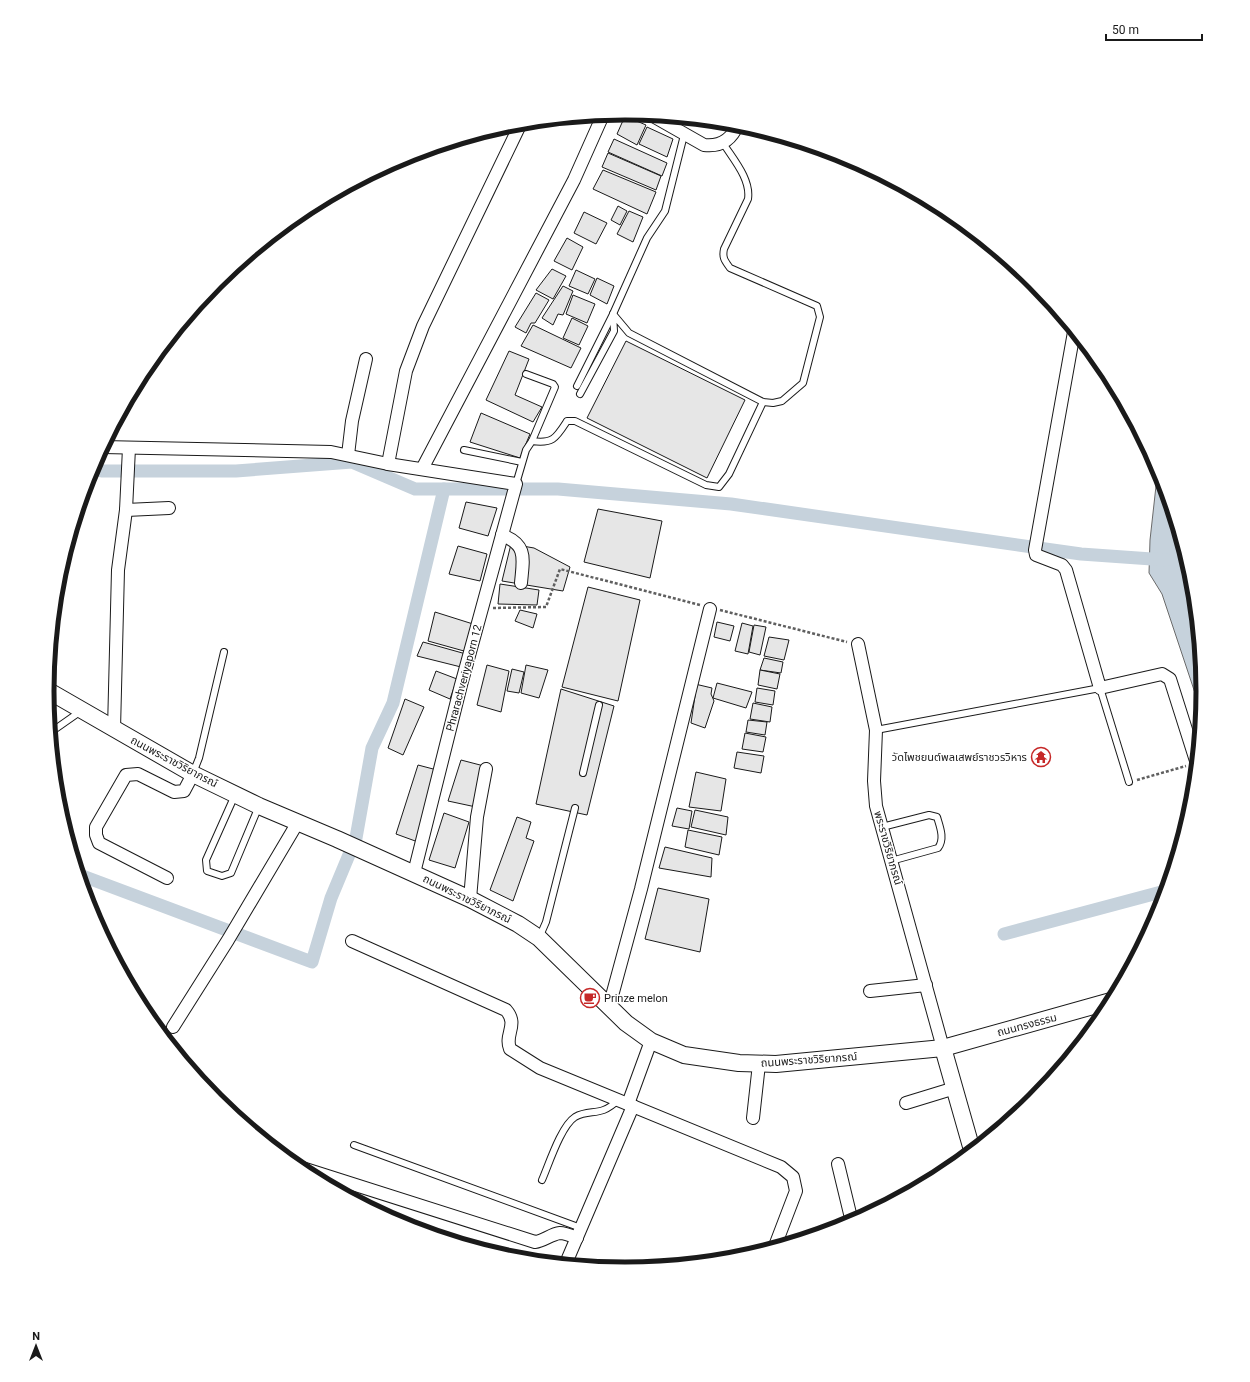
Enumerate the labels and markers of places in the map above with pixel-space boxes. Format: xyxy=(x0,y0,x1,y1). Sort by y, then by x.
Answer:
temple icon: วัดไพชยนต์พลเสพย์ราชวรวิหาร xyxy=(1030,746,1052,768)
place label: วัดไพชยนต์พลเสพย์ราชวรวิหาร xyxy=(892,751,1027,764)
cafe icon: Prinze melon xyxy=(579,987,601,1009)
place label: Prinze melon xyxy=(604,992,668,1005)

